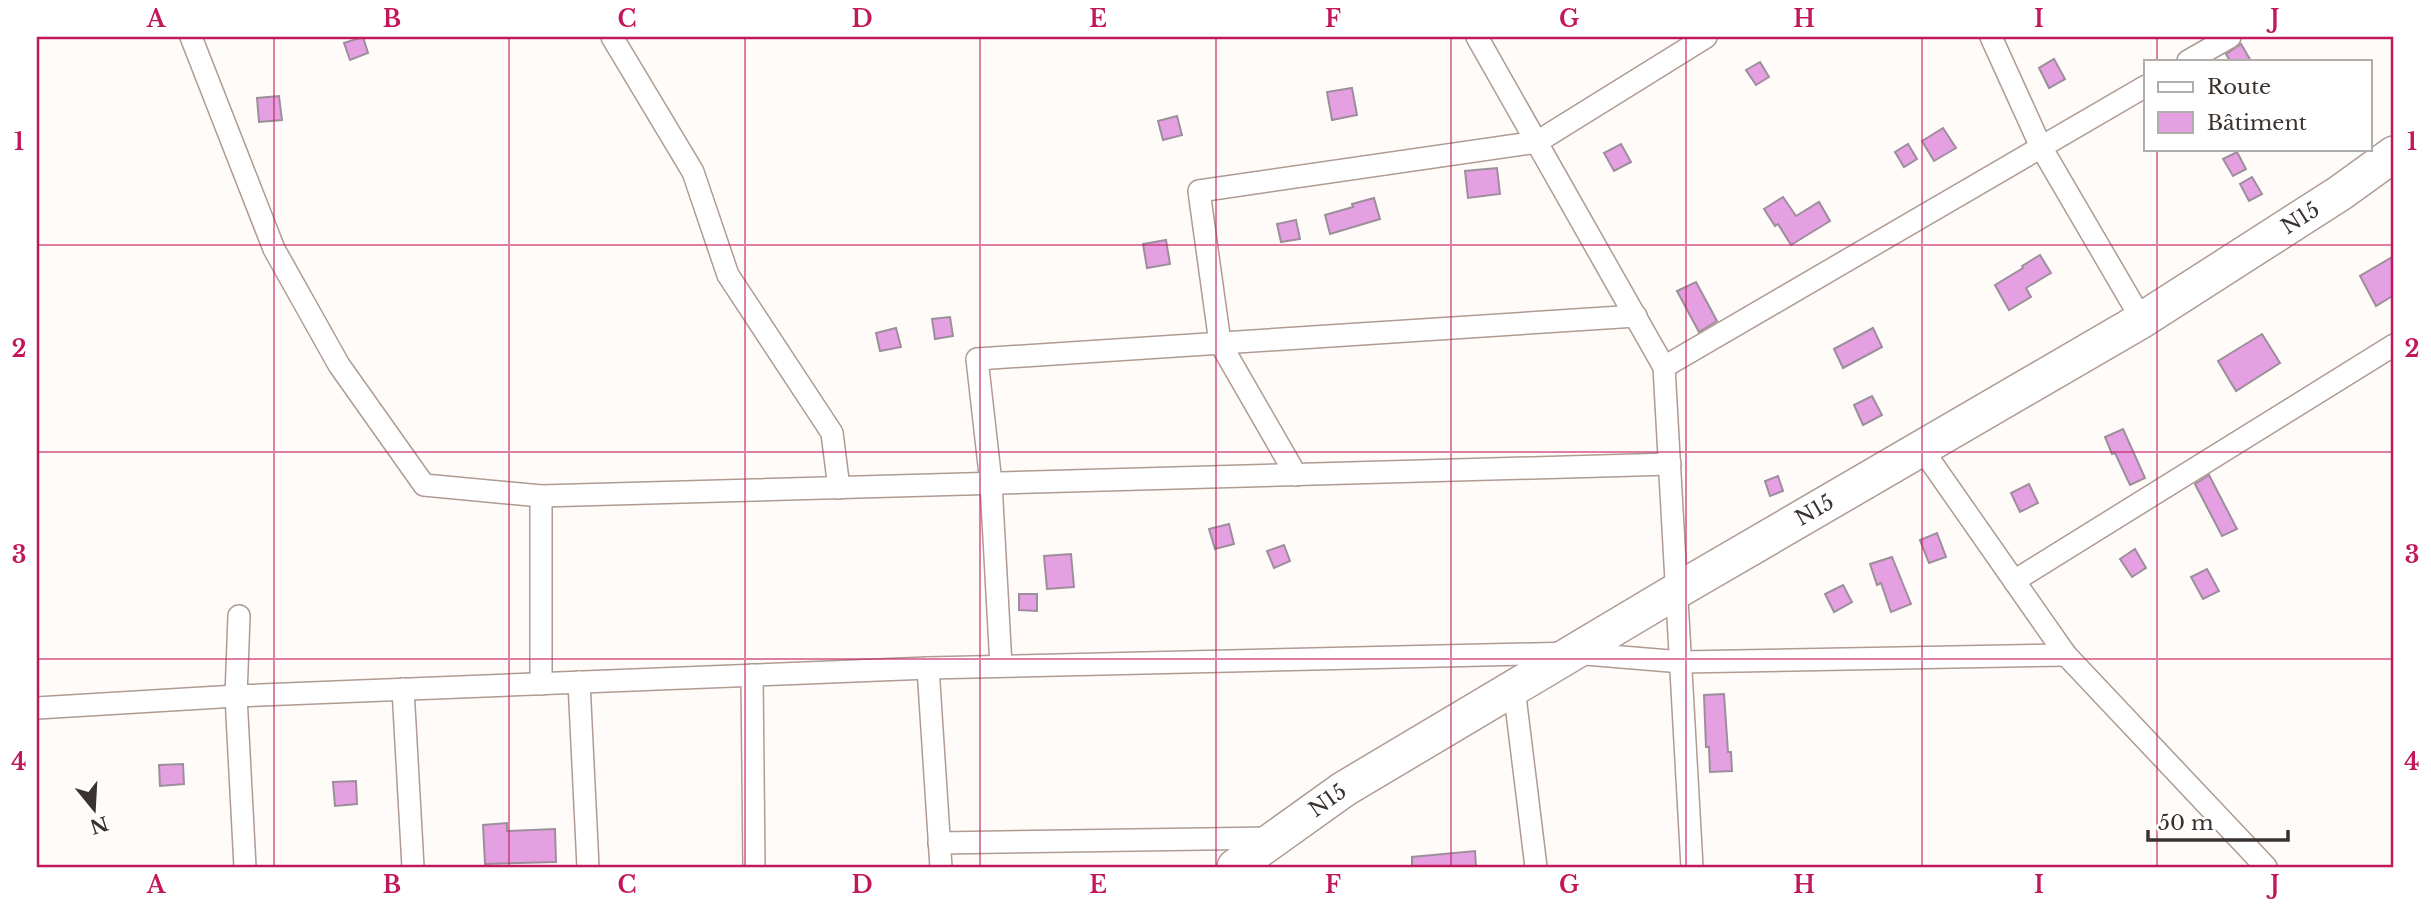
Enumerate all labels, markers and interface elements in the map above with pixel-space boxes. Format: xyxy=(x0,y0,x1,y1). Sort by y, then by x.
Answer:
text: A xyxy=(146,5,167,33)
text: B xyxy=(383,5,401,33)
text: C xyxy=(618,5,636,33)
text: D xyxy=(851,5,873,33)
text: E xyxy=(1089,5,1107,33)
text: F xyxy=(1325,5,1341,33)
text: G xyxy=(1559,5,1579,33)
text: H xyxy=(1793,5,1815,33)
text: I xyxy=(2034,5,2044,33)
text: J xyxy=(2266,5,2280,33)
legend xyxy=(2144,60,2372,150)
text: Route xyxy=(2207,74,2271,100)
text: Bâtiment xyxy=(2207,110,2307,136)
text: 1 xyxy=(14,128,24,156)
text: 1 xyxy=(2407,128,2417,156)
street label: N15 xyxy=(2277,197,2324,240)
text: 2 xyxy=(12,335,26,363)
text: 2 xyxy=(2405,335,2419,363)
street label: N15 xyxy=(1791,489,1839,532)
text: 3 xyxy=(12,541,26,569)
text: 3 xyxy=(2405,541,2419,569)
text: 4 xyxy=(11,748,27,776)
text: 4 xyxy=(2404,748,2420,776)
north arrow xyxy=(60,774,130,844)
street label: N15 xyxy=(1304,778,1352,823)
scale bar xyxy=(2148,799,2288,843)
text: 50 m xyxy=(2158,810,2214,836)
text: N xyxy=(87,811,111,838)
text: A xyxy=(146,871,167,899)
text: B xyxy=(383,871,401,899)
text: C xyxy=(618,871,636,899)
text: D xyxy=(851,871,873,899)
text: E xyxy=(1089,871,1107,899)
text: F xyxy=(1325,871,1341,899)
text: G xyxy=(1559,871,1579,899)
text: H xyxy=(1793,871,1815,899)
text: I xyxy=(2034,871,2044,899)
text: J xyxy=(2266,871,2280,899)

